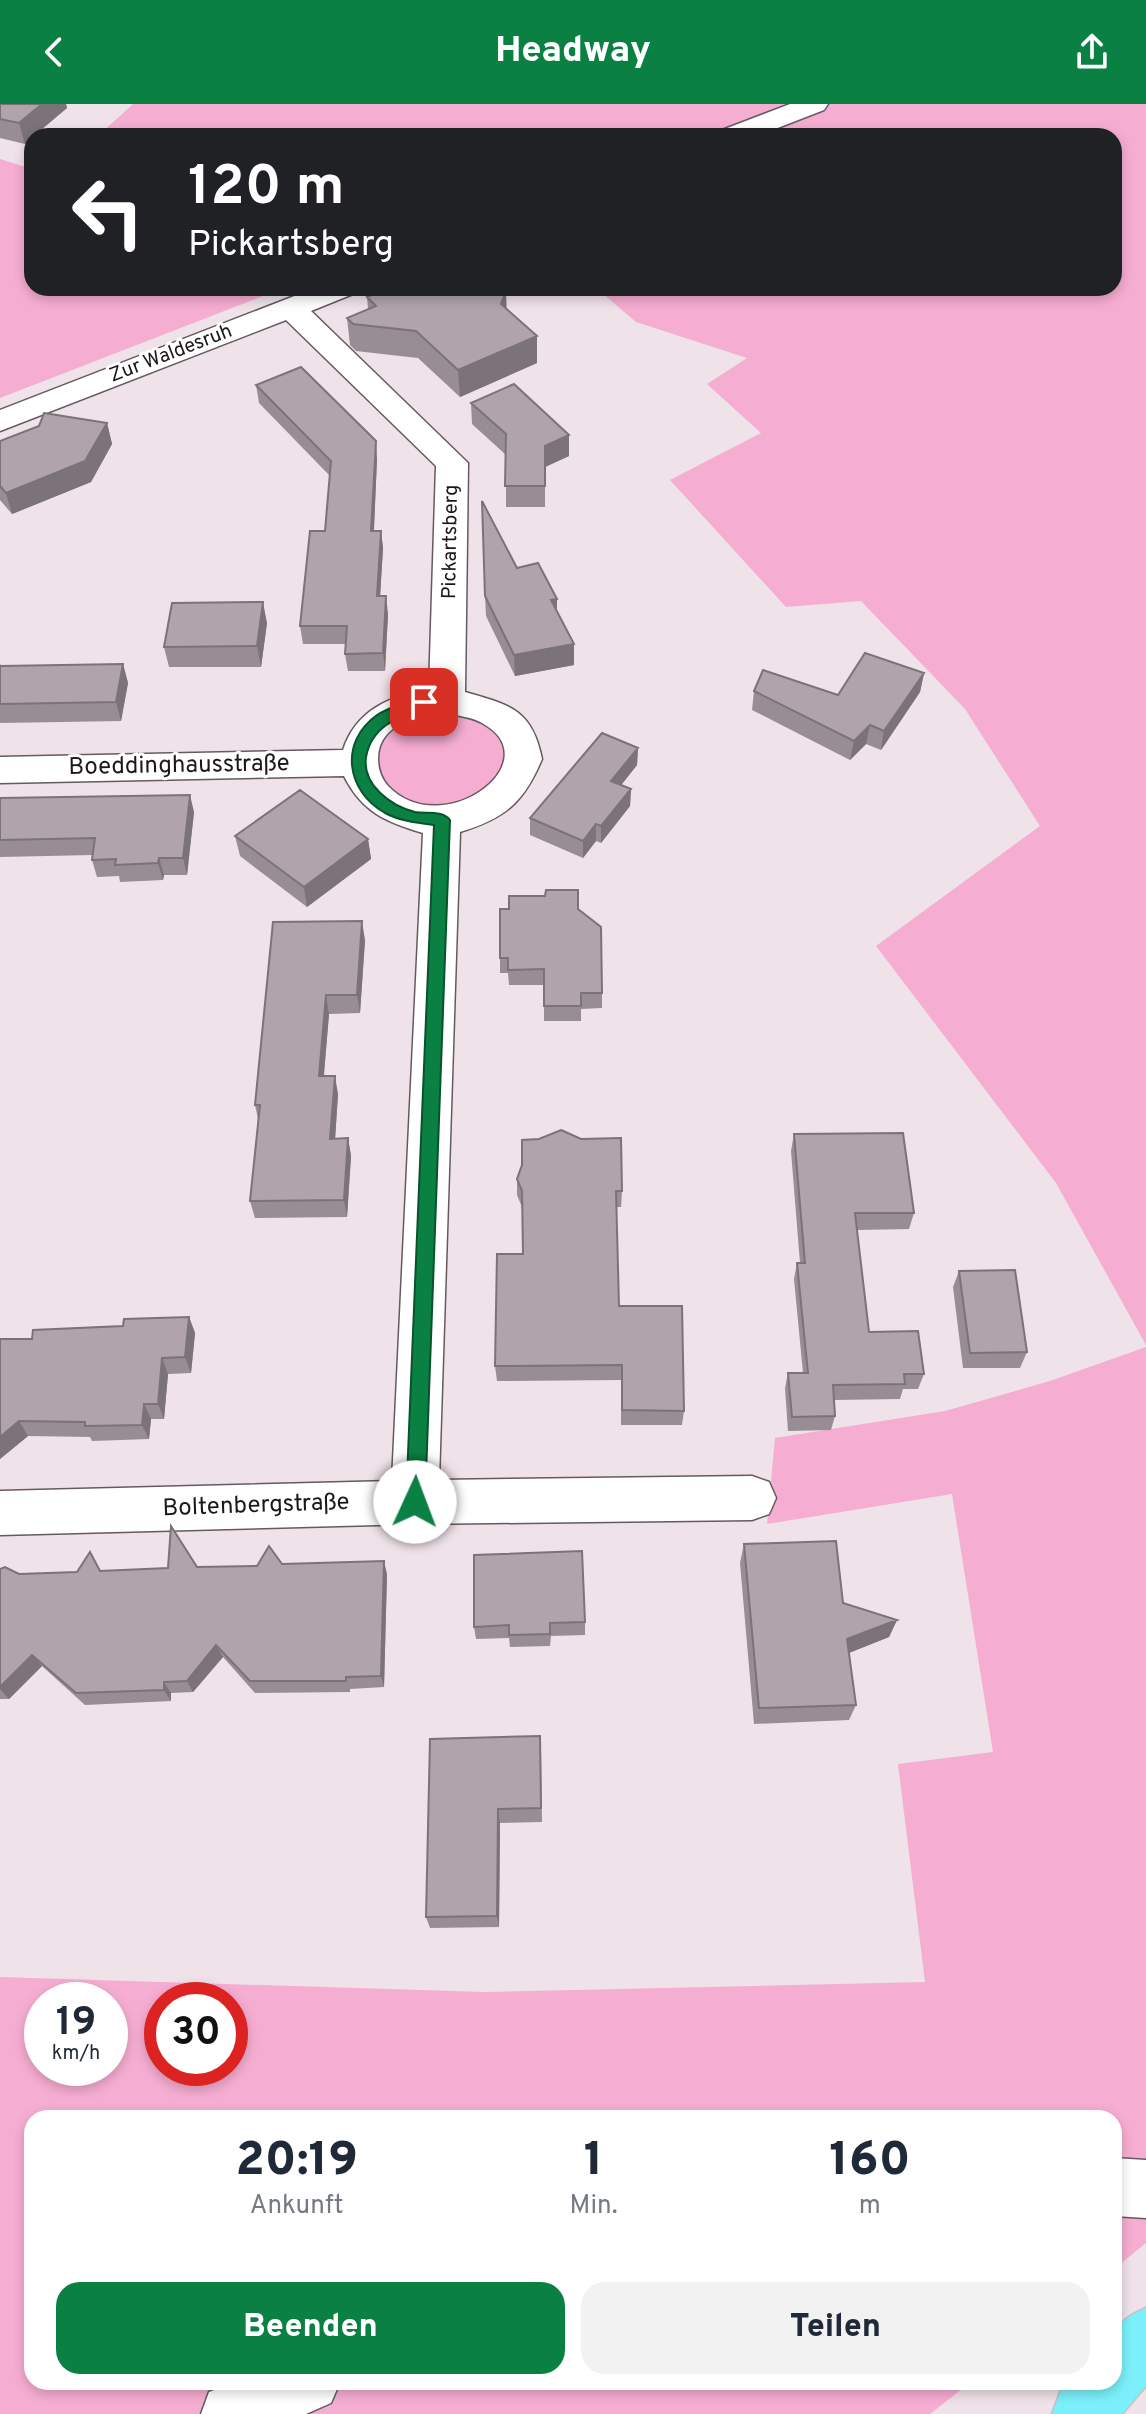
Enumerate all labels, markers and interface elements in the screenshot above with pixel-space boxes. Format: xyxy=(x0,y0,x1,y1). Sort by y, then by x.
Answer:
text: Headway xyxy=(495,29,651,75)
icon: back xyxy=(32,30,76,74)
icon: share xyxy=(1070,30,1114,74)
text: 120 m xyxy=(188,154,345,224)
icon: left xyxy=(56,160,160,264)
text: Pickartsberg xyxy=(188,223,394,269)
street label: Zur Waldesruh xyxy=(106,319,236,389)
street label: Pickartsberg xyxy=(437,485,465,599)
pin xyxy=(390,668,458,736)
icon: arrive xyxy=(402,680,446,724)
street label: Boeddinghausstraße xyxy=(68,749,290,783)
position arrow xyxy=(373,1460,457,1544)
street label: Boltenbergstraße xyxy=(162,1488,350,1524)
speed limit sign: 30 xyxy=(144,1982,248,2086)
text: 19 xyxy=(56,1999,96,2049)
text: km/h xyxy=(52,2041,100,2067)
text: 20:19 xyxy=(236,2132,358,2192)
text: 1 xyxy=(584,2132,603,2192)
text: 160 xyxy=(829,2132,910,2192)
text: Ankunft xyxy=(250,2190,344,2223)
text: Min. xyxy=(570,2190,618,2223)
text: m xyxy=(859,2190,881,2223)
button: Beenden xyxy=(56,2282,565,2374)
button: Teilen xyxy=(581,2282,1090,2374)

